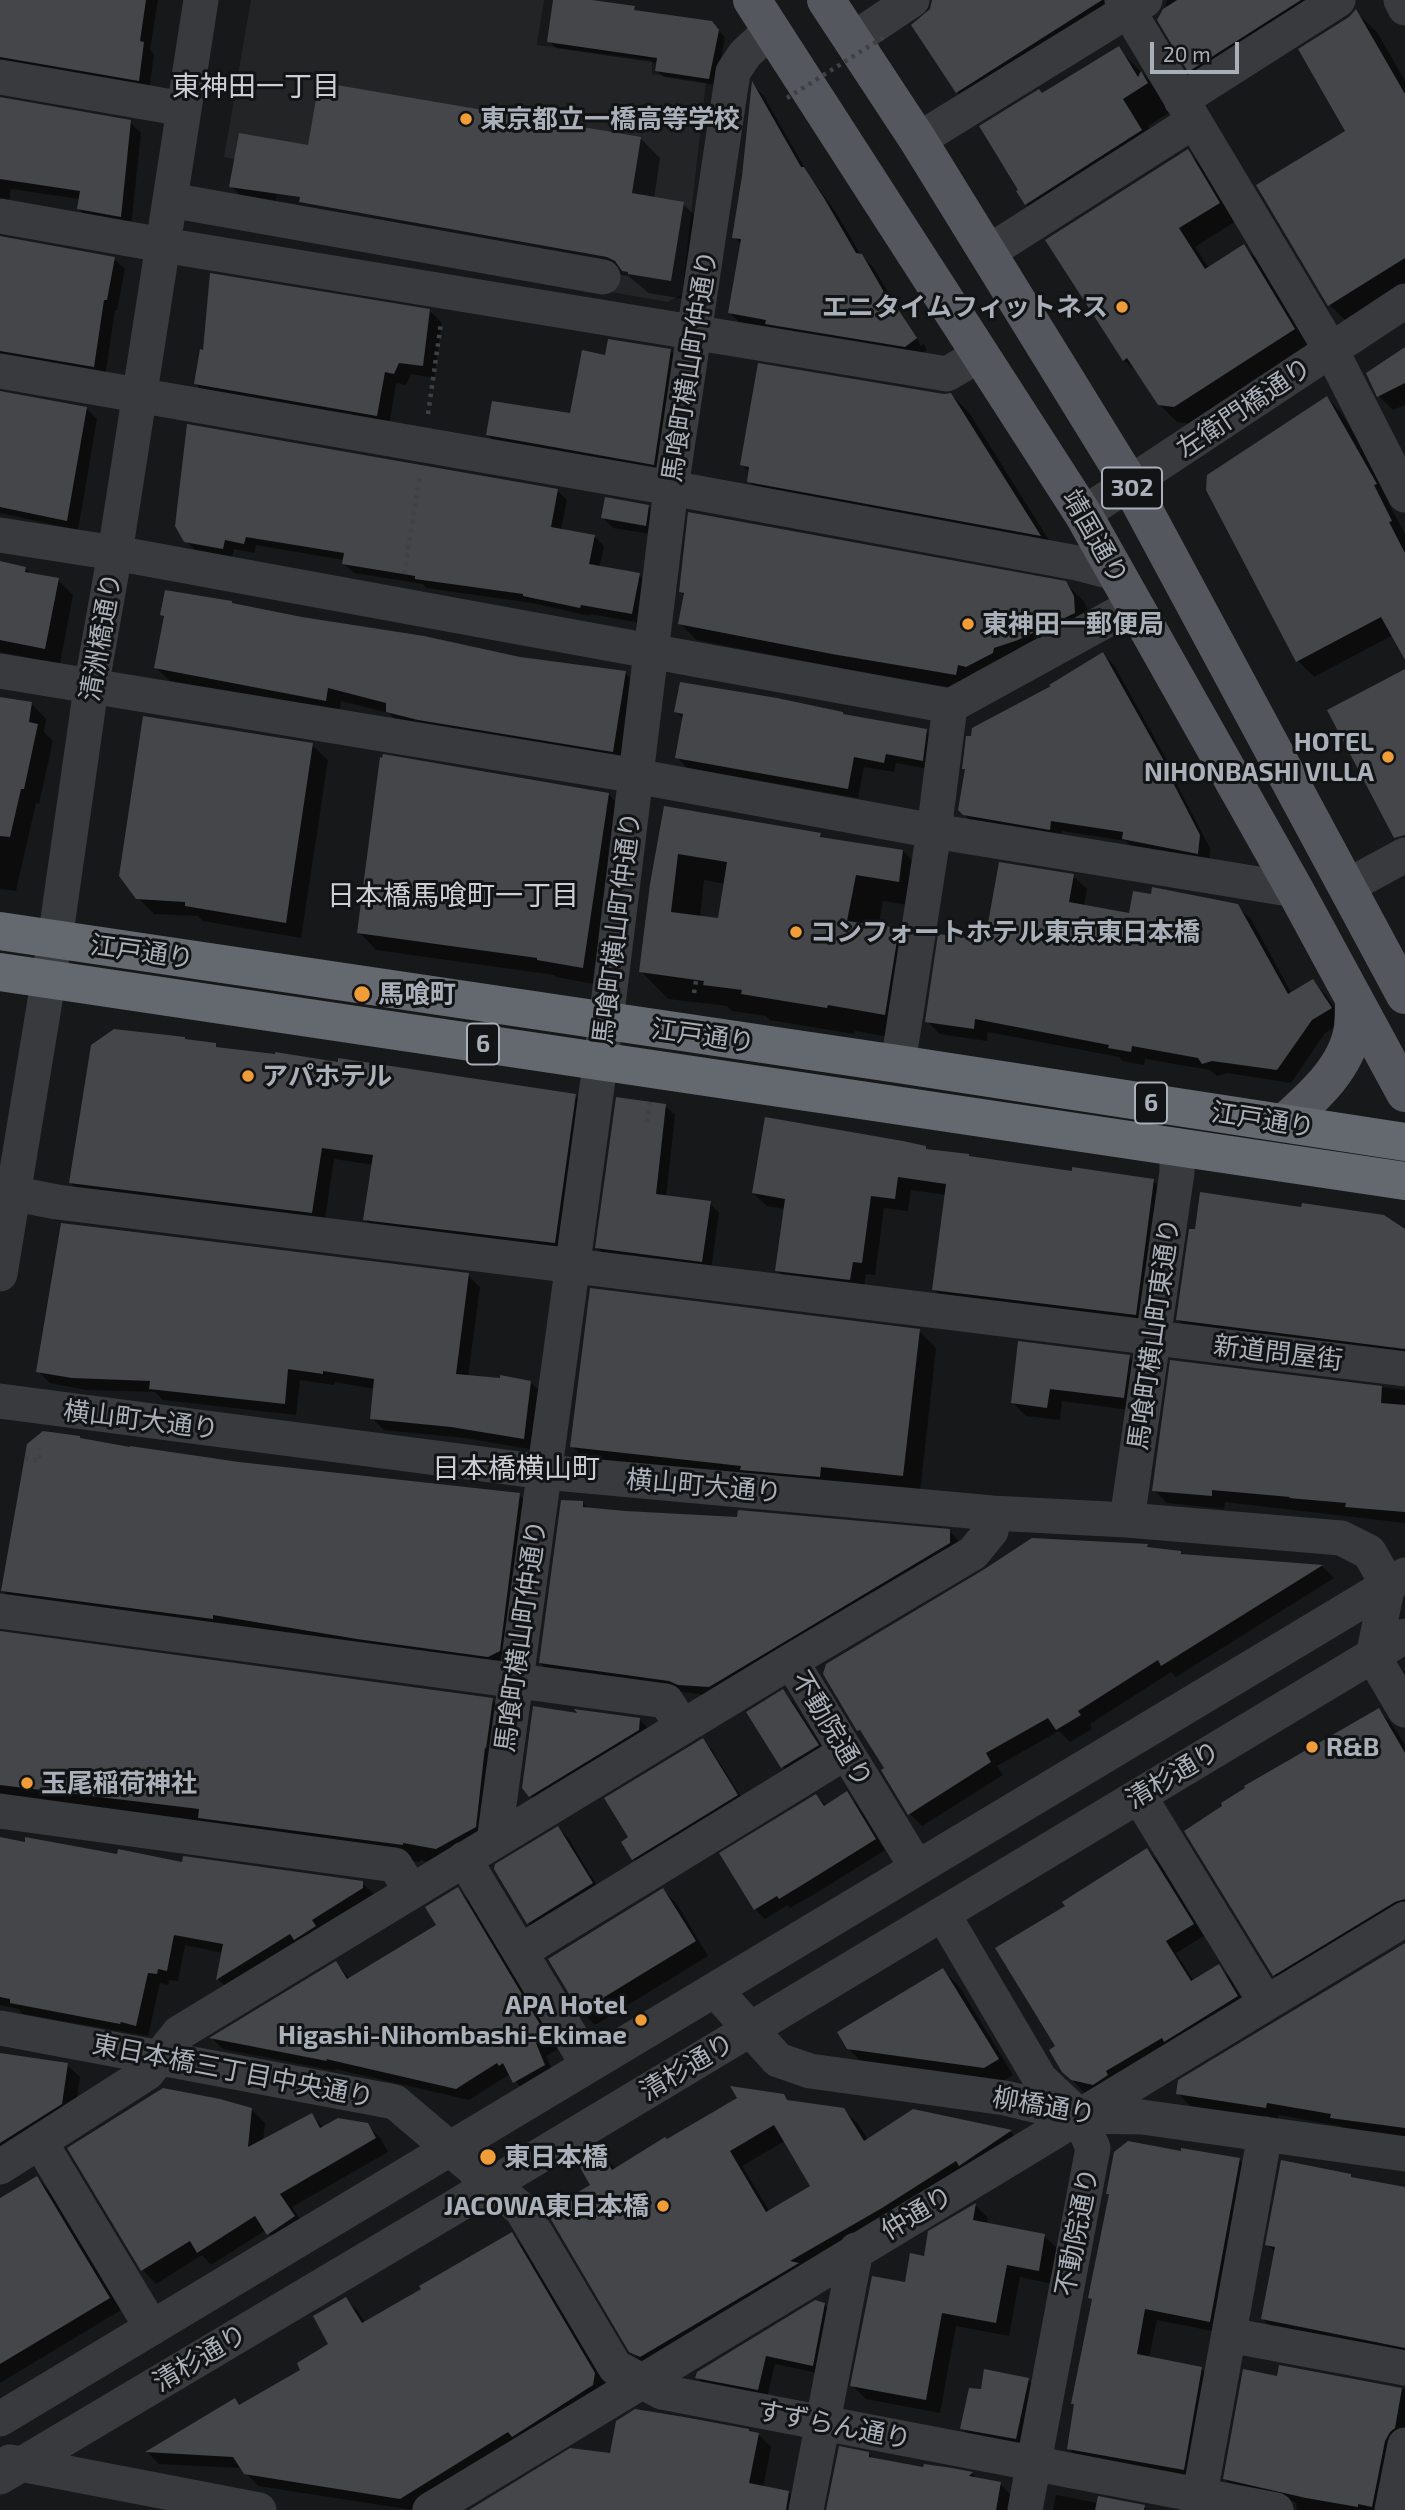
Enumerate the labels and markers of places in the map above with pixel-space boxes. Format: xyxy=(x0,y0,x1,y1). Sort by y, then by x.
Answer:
place label: 東京都立一橋高等学校 xyxy=(480,103,740,135)
marker: 東京都立一橋高等学校 xyxy=(458,111,474,127)
place label: エニタイムフィットネス xyxy=(822,291,1108,323)
marker: エニタイムフィットネス xyxy=(1114,299,1130,315)
place label: 東神田一郵便局 xyxy=(982,608,1164,640)
marker: 東神田一郵便局 xyxy=(960,616,976,632)
place label: HOTEL NIHONBASHI VILLA xyxy=(1144,726,1374,788)
marker: HOTEL NIHONBASHI VILLA xyxy=(1380,749,1396,765)
place label: コンフォートホテル東京東日本橋 xyxy=(810,916,1200,948)
marker: コンフォートホテル東京東日本橋 xyxy=(788,924,804,940)
place label: 馬喰町 xyxy=(378,978,456,1010)
marker: 馬喰町 xyxy=(352,984,372,1004)
place label: アパホテル xyxy=(262,1060,392,1092)
marker: アパホテル xyxy=(240,1068,256,1084)
place label: R&B xyxy=(1326,1731,1379,1763)
marker: R&B xyxy=(1304,1739,1320,1755)
place label: 玉尾稲荷神社 xyxy=(41,1767,197,1799)
marker: 玉尾稲荷神社 xyxy=(19,1775,35,1791)
place label: APA Hotel Higashi-Nihombashi-Ekimae xyxy=(278,1989,627,2050)
marker: APA Hotel Higashi-Nihombashi-Ekimae xyxy=(633,2012,649,2028)
place label: 東日本橋 xyxy=(504,2141,608,2173)
marker: 東日本橋 xyxy=(478,2147,498,2167)
place label: JACOWA東日本橋 xyxy=(444,2190,649,2222)
marker: JACOWA東日本橋 xyxy=(655,2198,671,2214)

